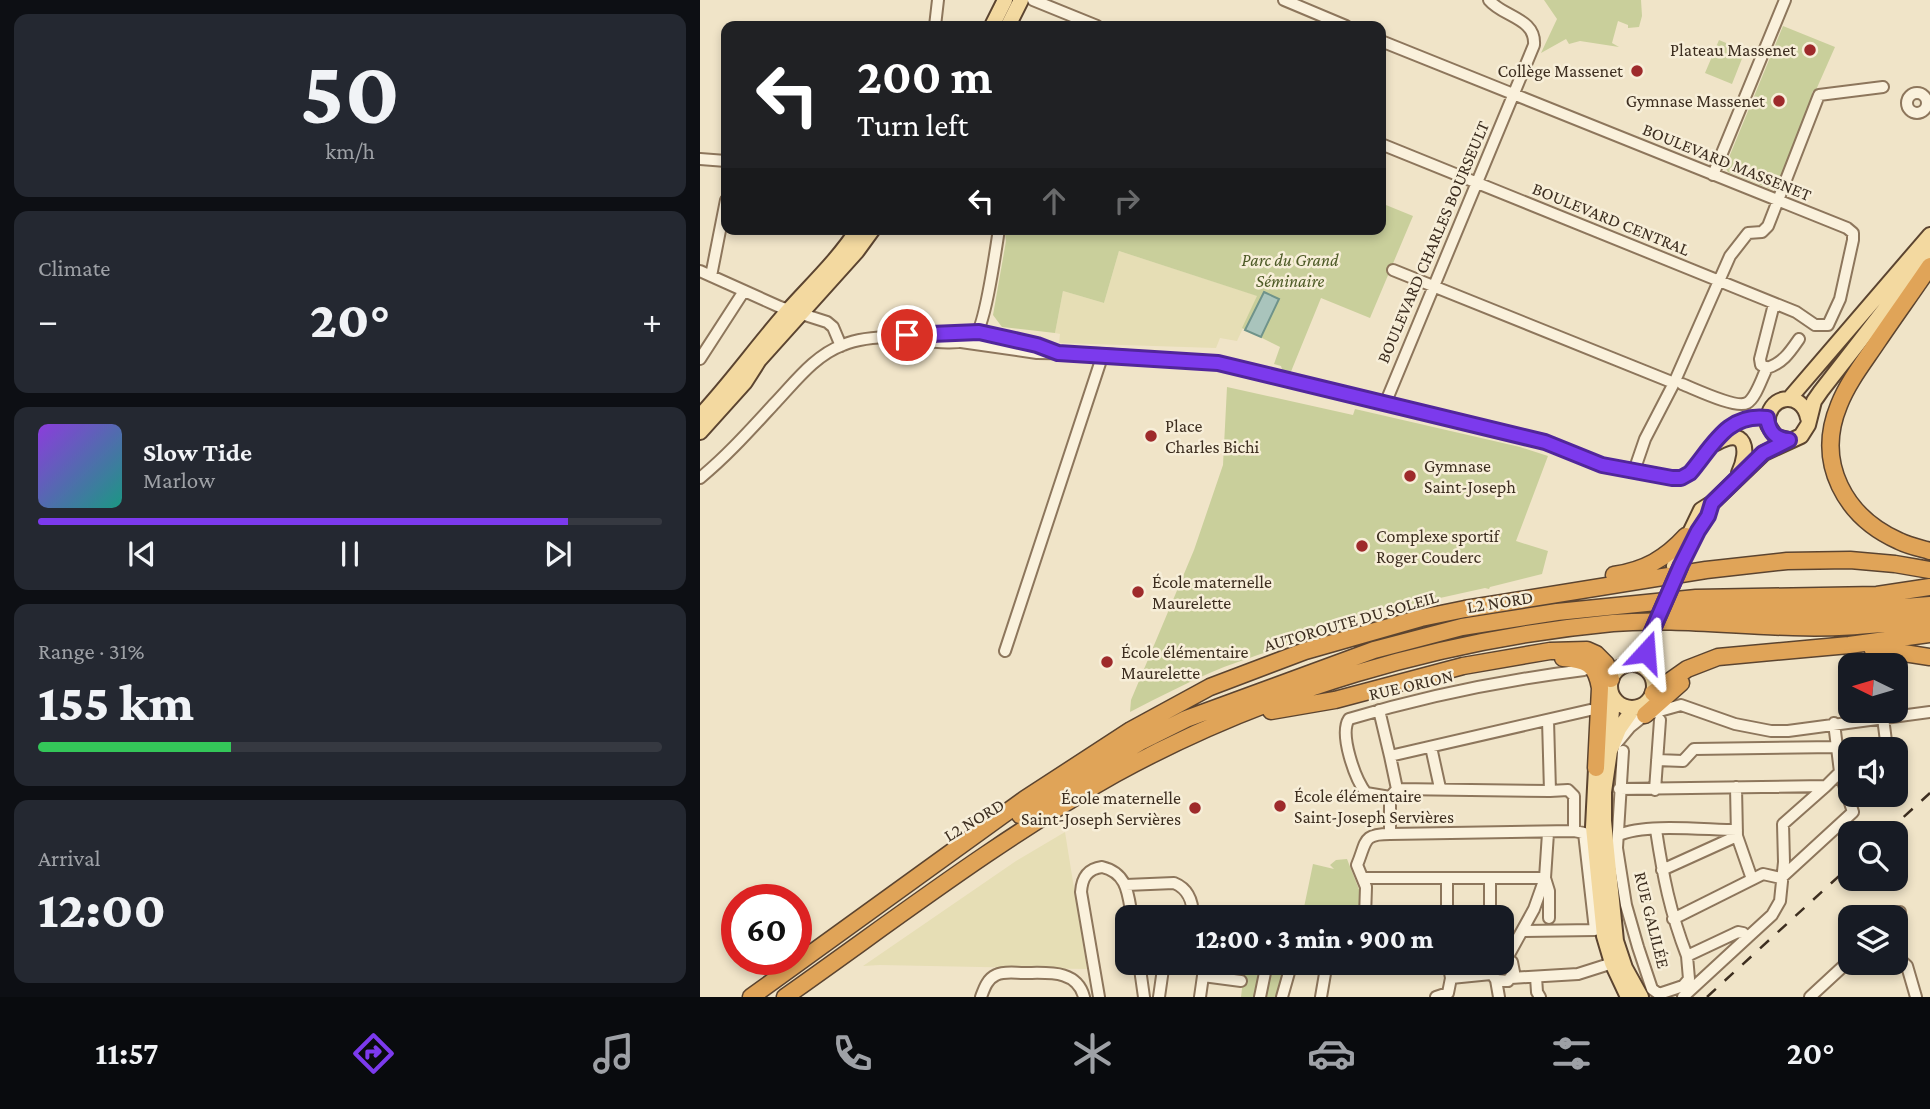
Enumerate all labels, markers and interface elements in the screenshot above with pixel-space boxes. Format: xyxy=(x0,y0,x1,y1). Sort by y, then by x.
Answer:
place label: Plateau Massenet xyxy=(1670,40,1797,60)
text: 50 xyxy=(300,41,400,143)
marker: Plateau Massenet xyxy=(1802,42,1818,58)
icon: left xyxy=(742,49,833,140)
text: 200 m xyxy=(857,49,992,104)
place label: Collège Massenet xyxy=(1497,61,1624,81)
marker: Collège Massenet xyxy=(1629,63,1645,79)
place label: Gymnase Massenet xyxy=(1626,91,1766,111)
marker: Gymnase Massenet xyxy=(1771,93,1787,109)
text: Turn left xyxy=(857,107,968,143)
street label: BOULEVARD CHARLES BOURSEULT xyxy=(1373,118,1493,366)
street label: BOULEVARD MASSENET xyxy=(1640,119,1815,205)
text: km/h xyxy=(325,138,375,164)
street label: BOULEVARD CENTRAL xyxy=(1529,178,1693,260)
icon: left xyxy=(962,182,1000,220)
icon: ahead xyxy=(1035,182,1073,220)
icon: right xyxy=(1108,182,1146,220)
park label: Parc du Grand Séminaire xyxy=(1241,250,1339,291)
text: Climate xyxy=(38,255,110,281)
text: 20° xyxy=(310,290,390,348)
text: − xyxy=(38,299,58,341)
text: + xyxy=(642,299,662,341)
pin xyxy=(877,305,937,365)
icon: arrive xyxy=(888,316,926,354)
place label: Place Charles Bichi xyxy=(1165,416,1260,457)
marker: Place Charles Bichi xyxy=(1143,428,1159,444)
text: Slow Tide xyxy=(143,438,252,467)
place label: Gymnase Saint-Joseph xyxy=(1424,456,1516,497)
text: Marlow xyxy=(143,467,215,493)
marker: Gymnase Saint-Joseph xyxy=(1402,468,1418,484)
place label: Complexe sportif Roger Couderc xyxy=(1376,526,1501,567)
icon: previous xyxy=(123,535,161,573)
icon: pause xyxy=(331,535,369,573)
icon: next xyxy=(539,535,577,573)
marker: Complexe sportif Roger Couderc xyxy=(1354,538,1370,554)
place label: École maternelle Maurelette xyxy=(1152,572,1272,613)
marker: École maternelle Maurelette xyxy=(1130,584,1146,600)
street label: AUTOROUTE DU SOLEIL xyxy=(1261,586,1441,655)
street label: L2 NORD xyxy=(1465,587,1535,617)
position arrow xyxy=(1609,615,1683,689)
text: Range · 31% xyxy=(38,638,144,664)
place label: École élémentaire Maurelette xyxy=(1121,642,1249,683)
north arrow xyxy=(1838,653,1908,723)
map controls xyxy=(1838,653,1908,975)
marker: École élémentaire Maurelette xyxy=(1099,654,1115,670)
street label: RUE ORION xyxy=(1367,666,1455,704)
text: 155 km xyxy=(38,673,194,731)
button: sound xyxy=(1838,737,1908,807)
place label: École élémentaire Saint-Joseph Servières xyxy=(1294,786,1454,827)
place label: École maternelle Saint-Joseph Servières xyxy=(1021,788,1181,829)
street label: L2 NORD xyxy=(940,794,1008,846)
marker: École élémentaire Saint-Joseph Servières xyxy=(1272,798,1288,814)
marker: École maternelle Saint-Joseph Servières xyxy=(1187,800,1203,816)
button: search xyxy=(1838,821,1908,891)
text: Arrival xyxy=(38,845,101,871)
street label: RUE GALILÉE xyxy=(1630,869,1674,971)
text: 12:00 xyxy=(38,880,166,938)
speed limit sign: 60 xyxy=(721,884,812,975)
button: layers xyxy=(1838,905,1908,975)
text: 12:00 · 3 min · 900 m xyxy=(1195,925,1434,954)
icon: directions xyxy=(349,1029,398,1078)
icon: music xyxy=(589,1029,638,1078)
icon: phone xyxy=(828,1029,877,1078)
icon: climate xyxy=(1068,1029,1117,1078)
icon: car xyxy=(1307,1029,1356,1078)
icon: filters xyxy=(1547,1029,1596,1078)
text: 11:57 xyxy=(95,1035,159,1071)
text: 20° xyxy=(1786,1035,1835,1071)

